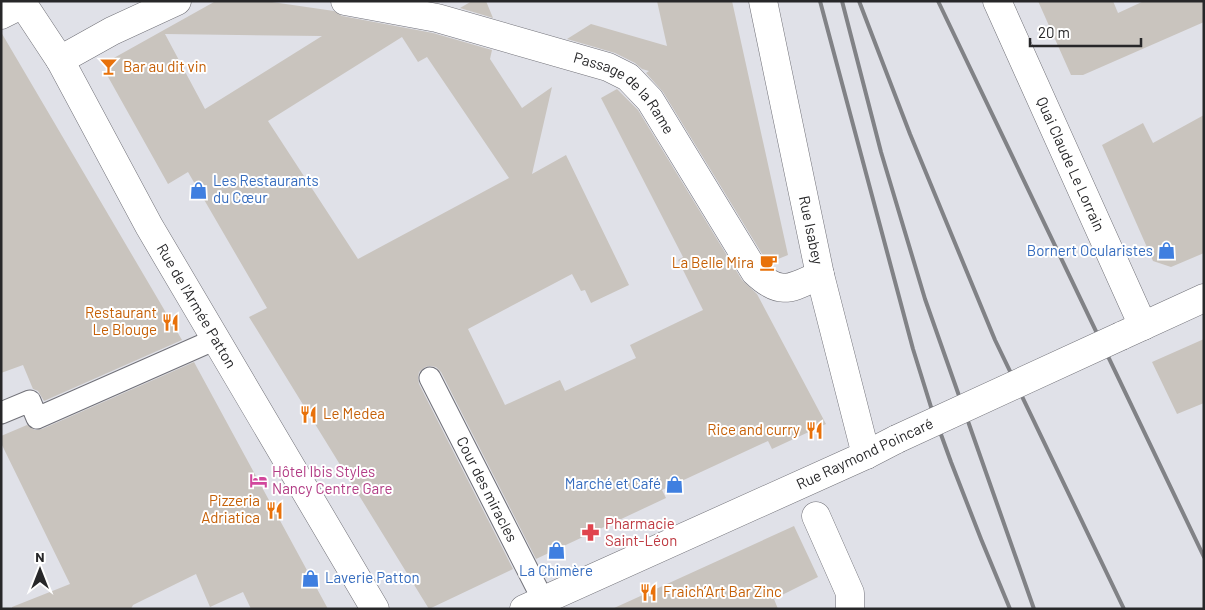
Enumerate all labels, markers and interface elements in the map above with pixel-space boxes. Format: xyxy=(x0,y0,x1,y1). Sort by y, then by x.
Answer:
scale bar xyxy=(1030,15,1141,47)
text: 20 m xyxy=(1038,23,1070,41)
street label: Passage de la Rame xyxy=(572,48,679,137)
bar icon: Bar au dit vin xyxy=(99,57,119,77)
place label: Bar au dit vin xyxy=(123,57,207,75)
street label: Quai Claude Le Lorrain xyxy=(1033,94,1109,234)
place label: Les Restaurants du Cœur xyxy=(213,171,319,206)
shop icon: Les Restaurants du Cœur xyxy=(189,180,209,200)
street label: Rue Isabey xyxy=(796,194,828,266)
street label: Rue de l'Armée Patton xyxy=(153,240,241,371)
place label: Bornert Ocularistes xyxy=(1027,241,1153,259)
shop icon: Bornert Ocularistes xyxy=(1157,241,1177,261)
place label: La Belle Mira xyxy=(672,253,754,271)
cafe icon: La Belle Mira xyxy=(758,253,778,273)
place label: Restaurant Le Blouge xyxy=(85,303,157,338)
restaurant icon: Restaurant Le Blouge xyxy=(161,312,181,332)
restaurant icon: Le Medea xyxy=(299,404,319,424)
place label: Le Medea xyxy=(323,404,385,422)
street label: Rue Raymond Poincaré xyxy=(793,413,936,493)
place label: Rice and curry xyxy=(707,420,800,438)
restaurant icon: Rice and curry xyxy=(804,420,824,440)
street label: Cour des miracles xyxy=(453,433,522,545)
place label: Hôtel Ibis Styles Nancy Centre Gare xyxy=(272,462,393,497)
hotel icon: Hôtel Ibis Styles Nancy Centre Gare xyxy=(248,471,268,491)
place label: Marché et Café xyxy=(565,474,661,492)
shop icon: Marché et Café xyxy=(665,474,685,494)
place label: Pizzeria Adriatica xyxy=(201,491,260,526)
restaurant icon: Pizzeria Adriatica xyxy=(264,500,284,520)
place label: Pharmacie Saint-Léon xyxy=(605,514,677,549)
pharmacy icon: Pharmacie Saint-Léon xyxy=(581,523,601,543)
shop icon: La Chimère xyxy=(546,540,566,560)
north arrow xyxy=(15,545,65,595)
text: N xyxy=(35,548,45,565)
place label: La Chimère xyxy=(519,561,593,579)
shop icon: Laverie Patton xyxy=(301,568,321,588)
place label: Laverie Patton xyxy=(325,568,420,586)
restaurant icon: Fraich’Art Bar Zinc xyxy=(639,582,659,602)
place label: Fraich’Art Bar Zinc xyxy=(663,582,782,600)

